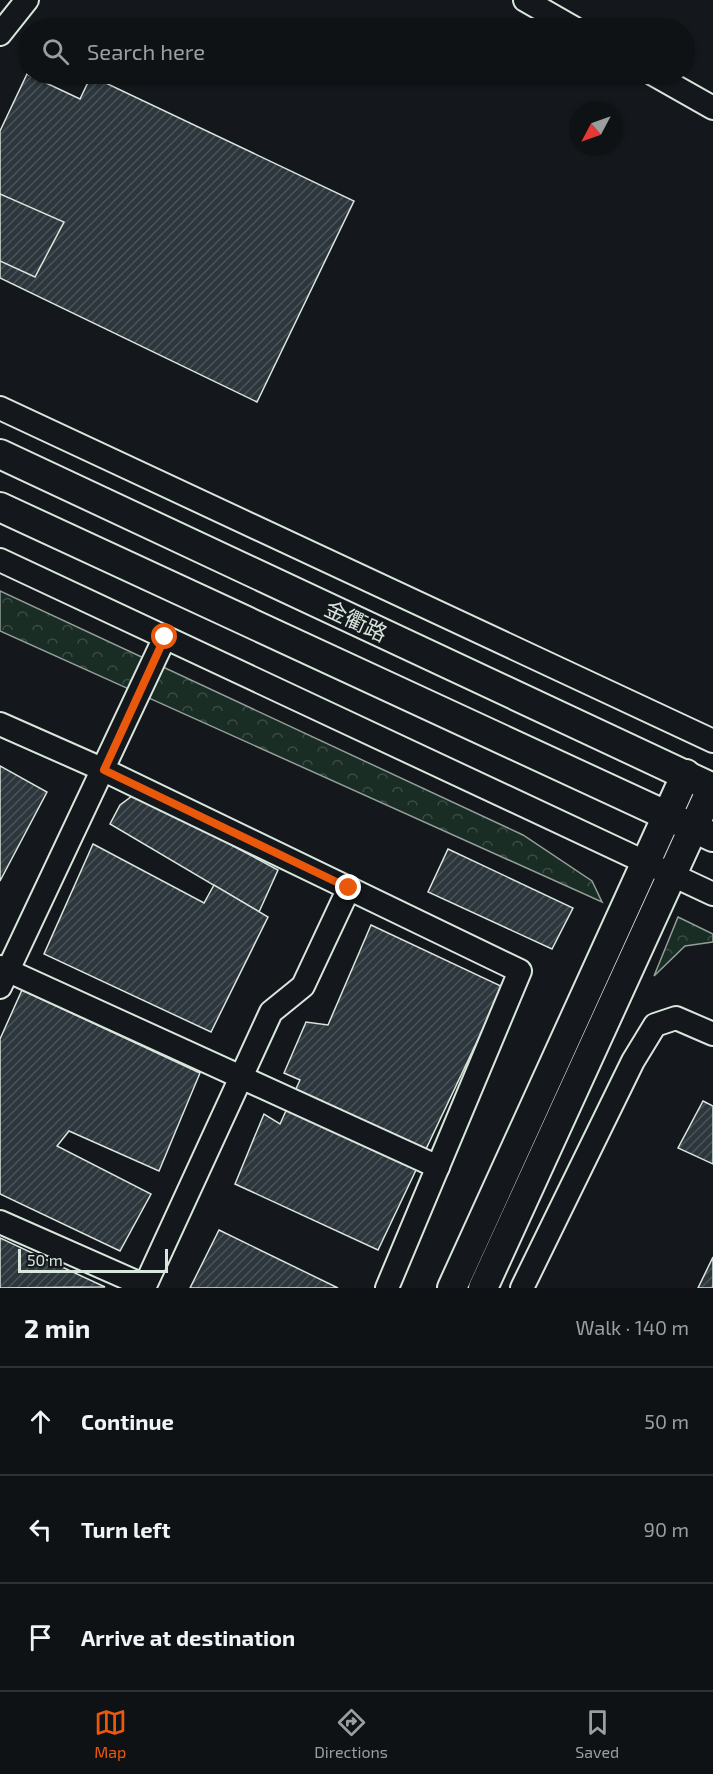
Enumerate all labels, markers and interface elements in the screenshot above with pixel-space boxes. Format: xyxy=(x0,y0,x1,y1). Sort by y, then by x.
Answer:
search box xyxy=(18,18,695,84)
icon: search xyxy=(39,35,72,68)
text: Search here xyxy=(87,38,205,64)
north arrow xyxy=(569,102,623,156)
street label: 金衢路 xyxy=(321,594,392,646)
route start xyxy=(151,623,177,649)
route end xyxy=(335,874,361,900)
scale bar xyxy=(18,1246,168,1274)
text: 50 m xyxy=(27,1250,63,1269)
text: 2 min xyxy=(24,1312,90,1343)
text: Walk · 140 m xyxy=(575,1315,689,1339)
icon: ahead xyxy=(24,1405,57,1438)
text: Continue xyxy=(81,1408,174,1434)
text: 50 m xyxy=(644,1409,689,1433)
icon: left xyxy=(24,1513,57,1546)
text: Turn left xyxy=(81,1516,170,1542)
text: 90 m xyxy=(644,1517,689,1541)
icon: arrive xyxy=(24,1621,57,1654)
text: Arrive at destination xyxy=(81,1624,295,1650)
tab: Map xyxy=(94,1706,127,1761)
tab: Directions xyxy=(314,1706,388,1761)
tab: Saved xyxy=(575,1706,619,1761)

